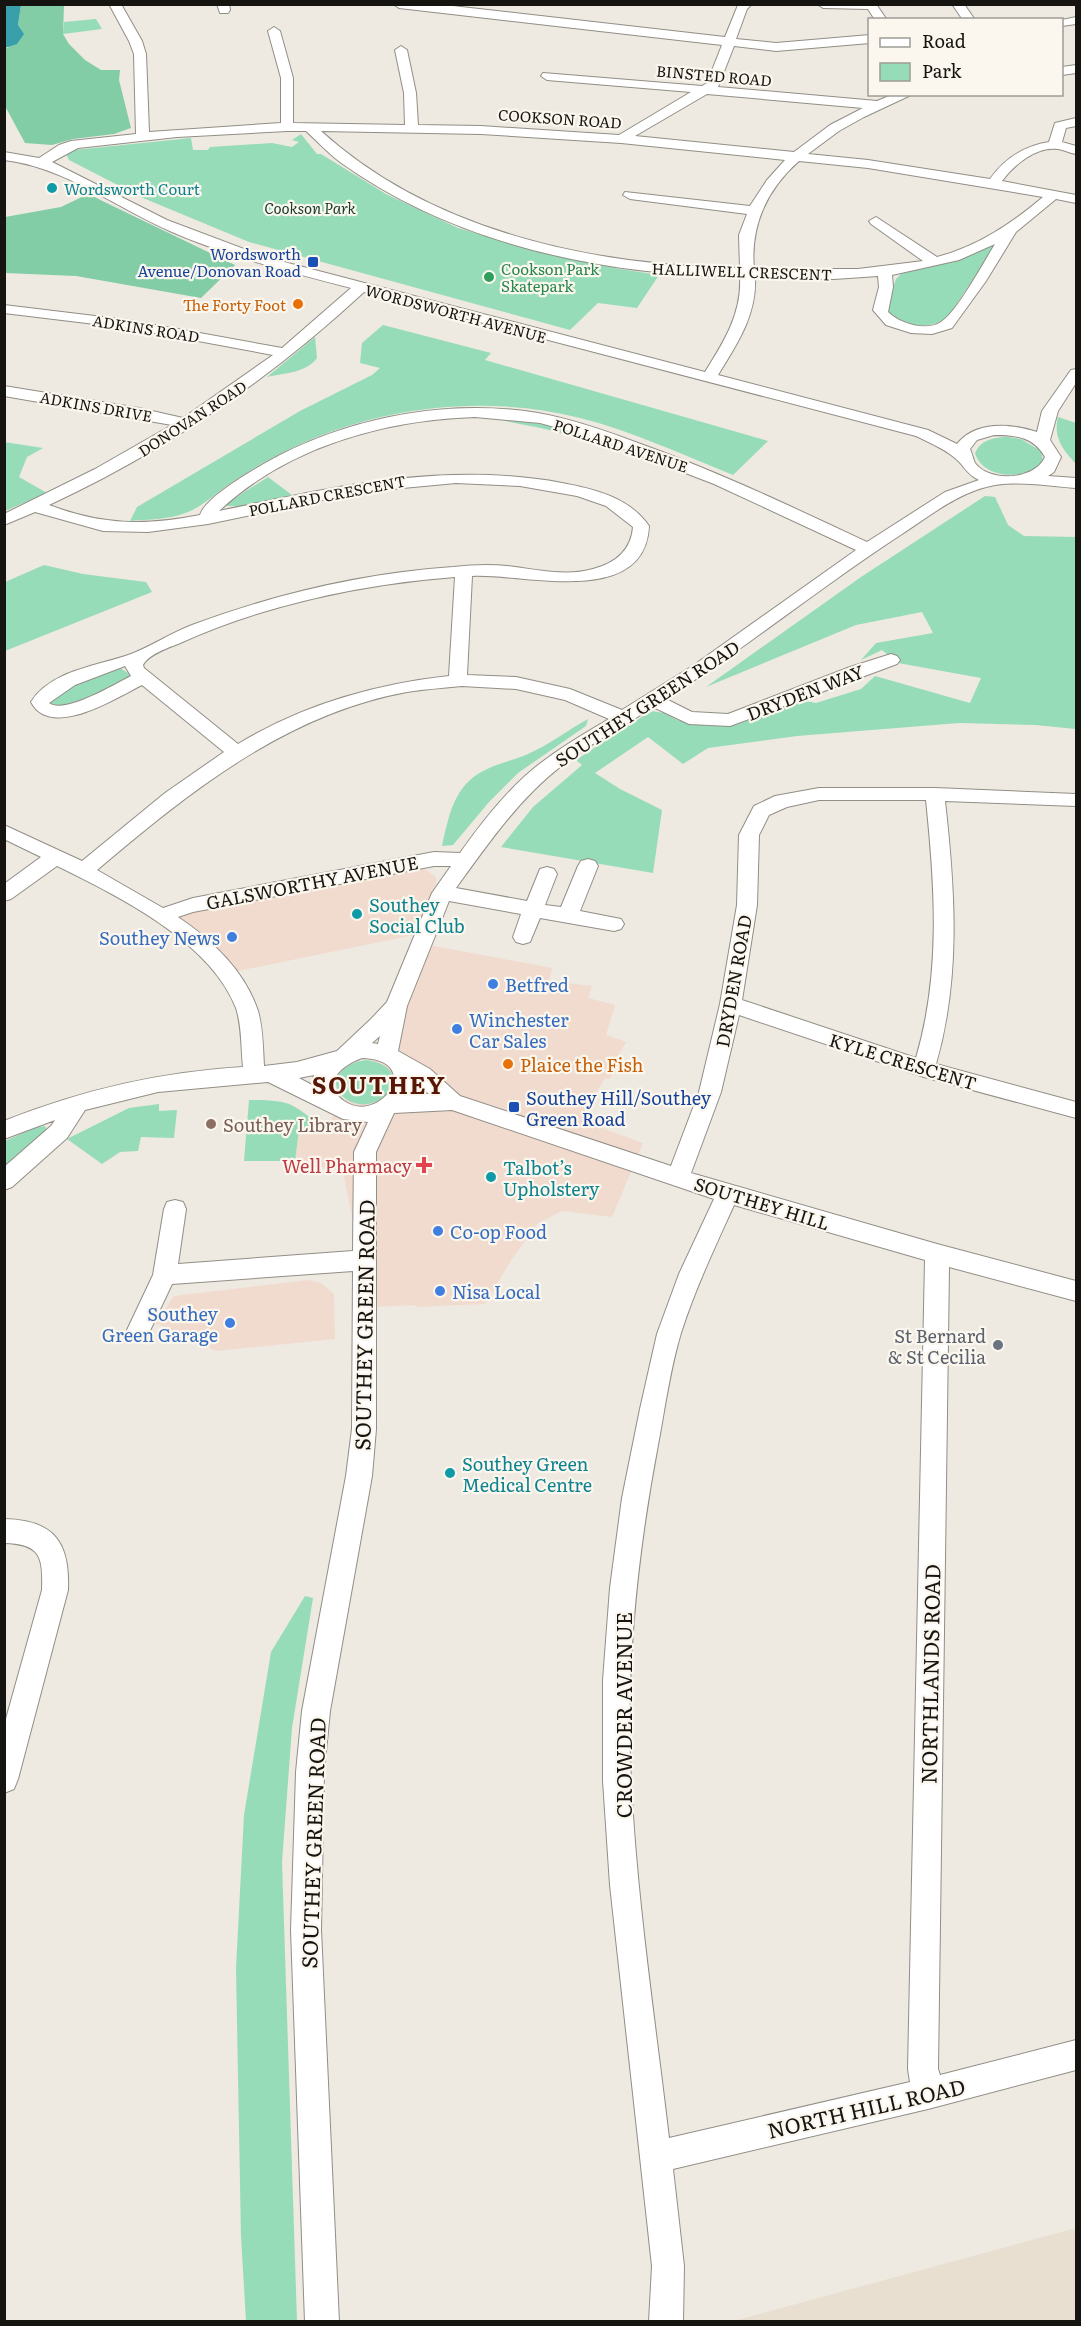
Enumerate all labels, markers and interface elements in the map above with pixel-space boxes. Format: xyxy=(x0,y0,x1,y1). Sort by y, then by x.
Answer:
legend xyxy=(868,18,1063,96)
text: Road xyxy=(922,27,966,54)
text: Park xyxy=(922,57,963,84)
street label: BINSTED ROAD xyxy=(655,58,773,92)
street label: COOKSON ROAD xyxy=(497,102,623,134)
place label: Wordsworth Court xyxy=(64,177,200,200)
marker: Wordsworth Court xyxy=(45,181,59,195)
park label: Cookson Park xyxy=(264,196,357,219)
place label: Wordsworth Avenue/Donovan Road xyxy=(137,242,301,282)
marker: Wordsworth Avenue/Donovan Road xyxy=(306,255,320,269)
street label: HALLIWELL CRESCENT xyxy=(651,256,833,286)
place label: Cookson Park Skatepark xyxy=(501,257,600,297)
marker: Cookson Park Skatepark xyxy=(482,270,496,284)
street label: WORDSWORTH AVENUE xyxy=(363,278,549,348)
place label: The Forty Foot xyxy=(183,293,286,316)
marker: The Forty Foot xyxy=(291,297,305,311)
street label: ADKINS ROAD xyxy=(91,308,201,348)
street label: DONOVAN ROAD xyxy=(133,374,251,462)
street label: ADKINS DRIVE xyxy=(38,385,154,427)
street label: POLLARD AVENUE xyxy=(551,412,691,478)
street label: POLLARD CRESCENT xyxy=(247,469,407,521)
street label: SOUTHEY GREEN ROAD xyxy=(549,633,745,773)
street label: DRYDEN WAY xyxy=(742,657,868,727)
street label: GALSWORTHY AVENUE xyxy=(204,848,420,916)
place label: Southey Social Club xyxy=(369,891,465,939)
marker: Southey Social Club xyxy=(350,907,364,921)
street label: DRYDEN ROAD xyxy=(708,913,758,1049)
place label: Southey News xyxy=(99,924,220,951)
marker: Southey News xyxy=(225,930,239,944)
place label: Betfred xyxy=(505,971,569,998)
marker: Betfred xyxy=(486,977,500,991)
place label: Winchester Car Sales xyxy=(469,1006,569,1054)
marker: Winchester Car Sales xyxy=(450,1022,464,1036)
street label: KYLE CRESCENT xyxy=(826,1026,980,1096)
place label: Plaice the Fish xyxy=(520,1051,644,1078)
marker: Plaice the Fish xyxy=(501,1057,515,1071)
district label: SOUTHEY xyxy=(312,1066,446,1101)
place label: Southey Hill/Southey Green Road xyxy=(526,1084,712,1132)
marker: Southey Hill/Southey Green Road xyxy=(507,1100,521,1114)
place label: Southey Library xyxy=(223,1111,363,1138)
marker: Southey Library xyxy=(204,1117,218,1131)
place label: Well Pharmacy xyxy=(282,1152,413,1179)
place label: Talbot’s Upholstery xyxy=(503,1154,600,1202)
marker: Well Pharmacy xyxy=(417,1158,431,1172)
marker: Talbot’s Upholstery xyxy=(484,1170,498,1184)
street label: SOUTHEY HILL xyxy=(691,1170,833,1236)
street label: SOUTHEY GREEN ROAD xyxy=(345,1199,381,1451)
place label: Co-op Food xyxy=(450,1218,547,1245)
marker: Co-op Food xyxy=(431,1224,445,1238)
place label: Nisa Local xyxy=(452,1278,541,1305)
marker: Nisa Local xyxy=(433,1284,447,1298)
place label: Southey Green Garage xyxy=(102,1300,219,1348)
marker: Southey Green Garage xyxy=(223,1316,237,1330)
place label: St Bernard & St Cecilia xyxy=(888,1322,986,1370)
marker: St Bernard & St Cecilia xyxy=(991,1338,1005,1352)
place label: Southey Green Medical Centre xyxy=(462,1450,592,1498)
marker: Southey Green Medical Centre xyxy=(443,1466,457,1480)
street label: NORTHLANDS ROAD xyxy=(912,1564,946,1784)
street label: CROWDER AVENUE xyxy=(607,1612,638,1818)
street label: SOUTHEY GREEN ROAD xyxy=(292,1717,332,1969)
street label: NORTH HILL ROAD xyxy=(764,2069,968,2145)

